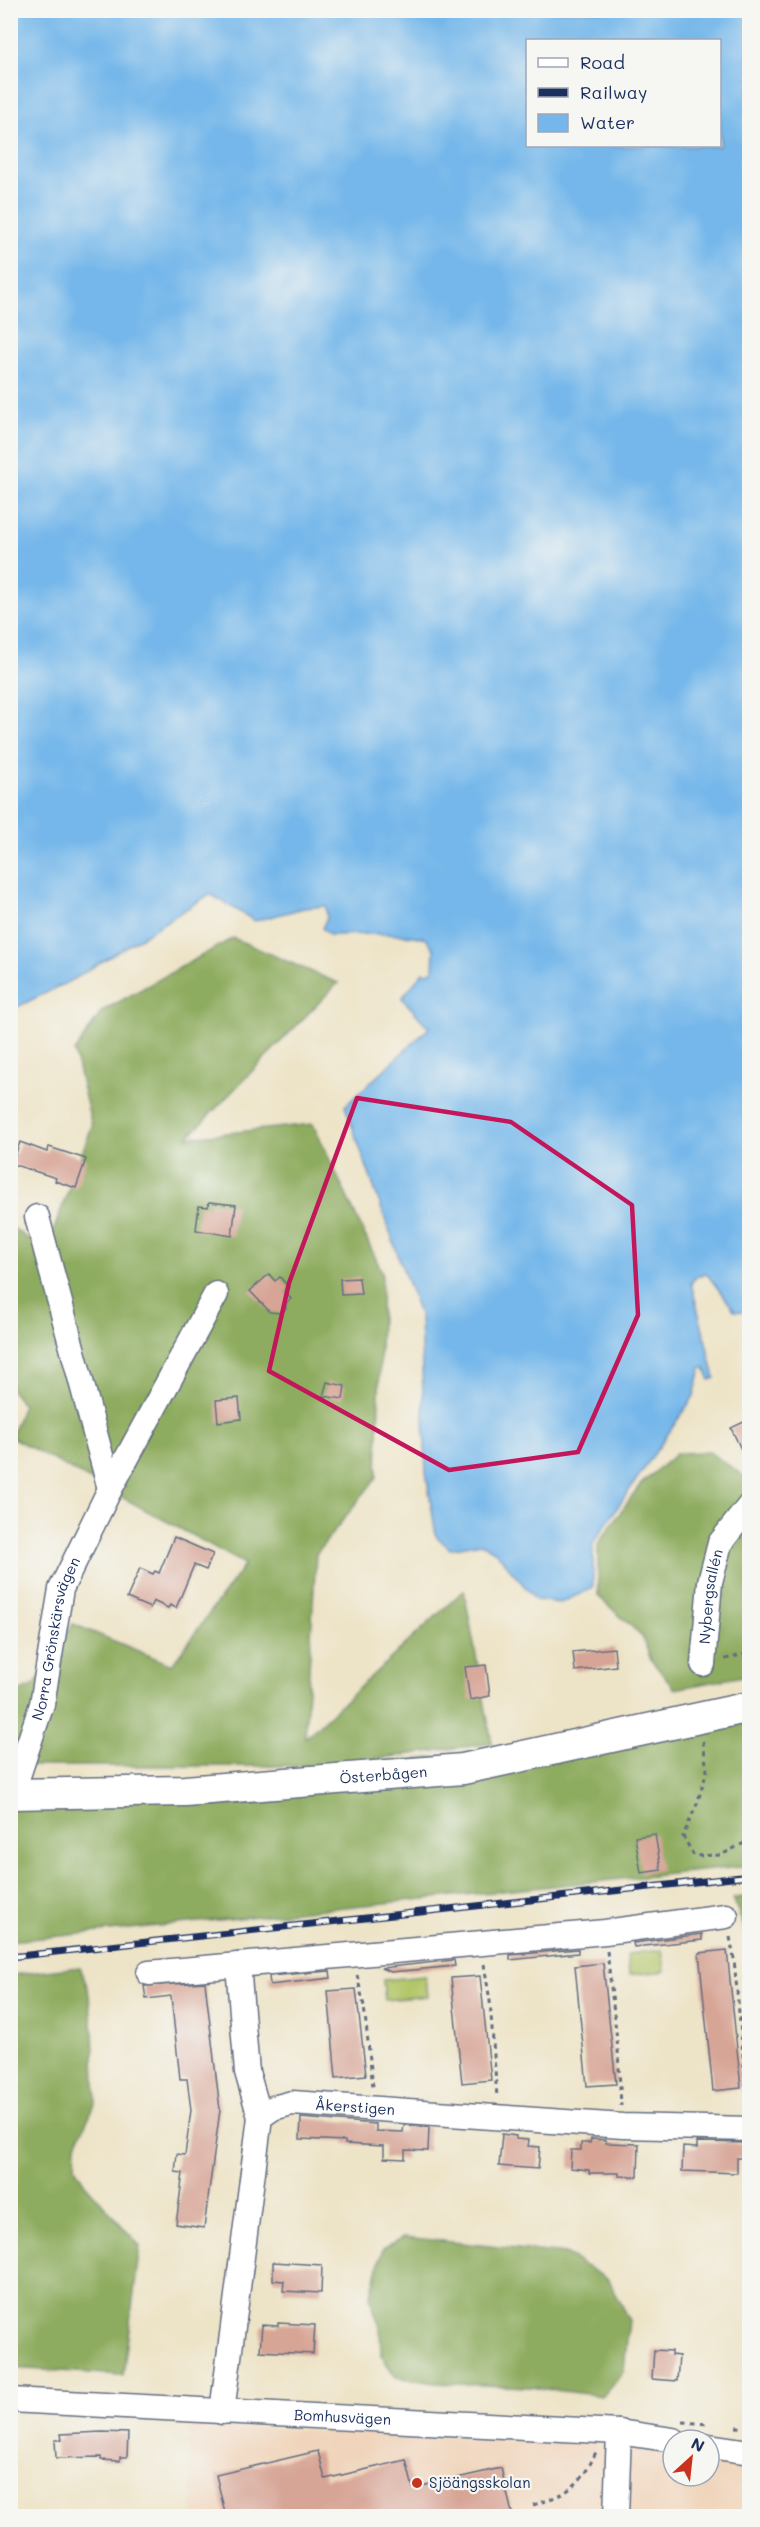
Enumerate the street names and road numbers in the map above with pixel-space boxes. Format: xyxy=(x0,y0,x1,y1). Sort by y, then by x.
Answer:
street label: Nybergsallén xyxy=(694,1547,727,1645)
street label: Norra Grönskärsvägen xyxy=(26,1553,84,1723)
street label: Österbågen xyxy=(339,1761,428,1788)
street label: Åkerstigen xyxy=(314,2094,396,2119)
street label: Bomhusvägen xyxy=(294,2404,392,2429)

